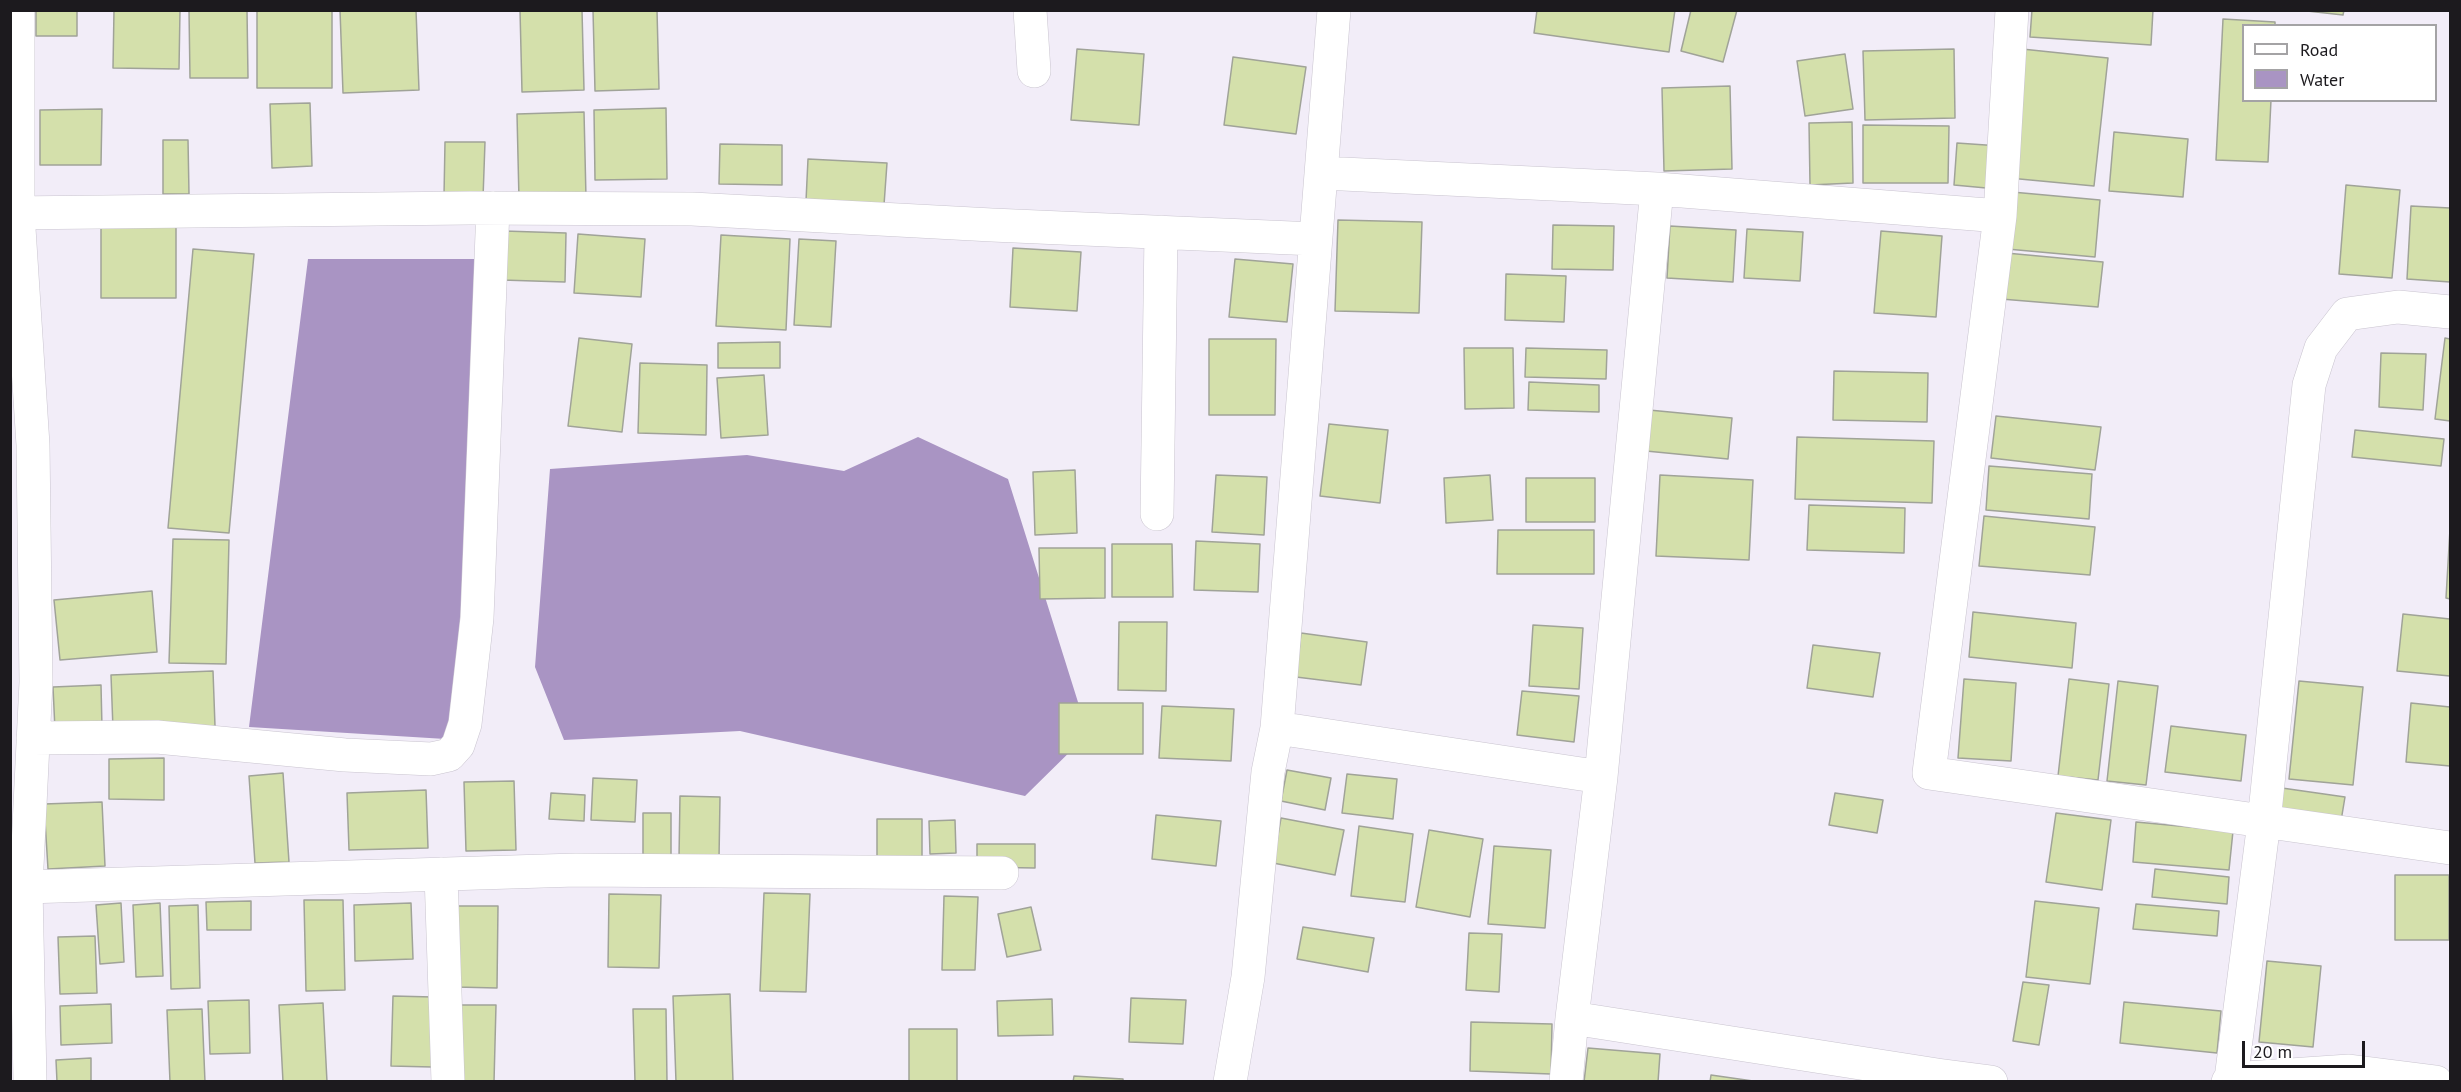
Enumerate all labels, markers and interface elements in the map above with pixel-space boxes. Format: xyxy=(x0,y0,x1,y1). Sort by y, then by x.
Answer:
legend xyxy=(2242,24,2437,102)
text: Road xyxy=(2300,38,2338,61)
text: Water xyxy=(2300,68,2344,91)
scale bar xyxy=(2245,1029,2368,1067)
text: 20 m xyxy=(2253,1040,2292,1063)

